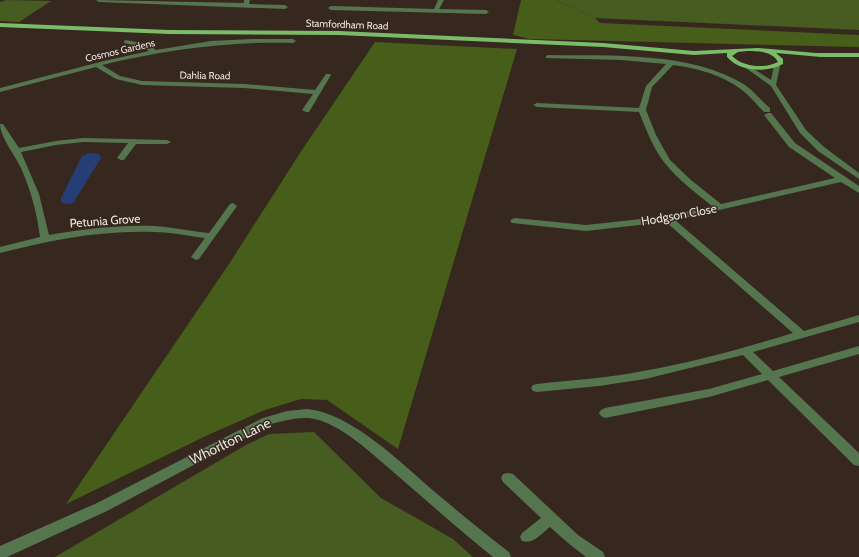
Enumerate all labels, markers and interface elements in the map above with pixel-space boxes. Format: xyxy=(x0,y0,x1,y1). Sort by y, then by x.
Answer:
street label: Stamfordham Road xyxy=(305,17,389,32)
street label: Cosmos Gardens xyxy=(84,36,156,65)
street label: Dahlia Road xyxy=(180,69,230,82)
street label: Hodgson Close xyxy=(640,200,718,229)
street label: Petunia Grove xyxy=(69,211,141,230)
street label: Whorlton Lane xyxy=(186,414,274,468)

